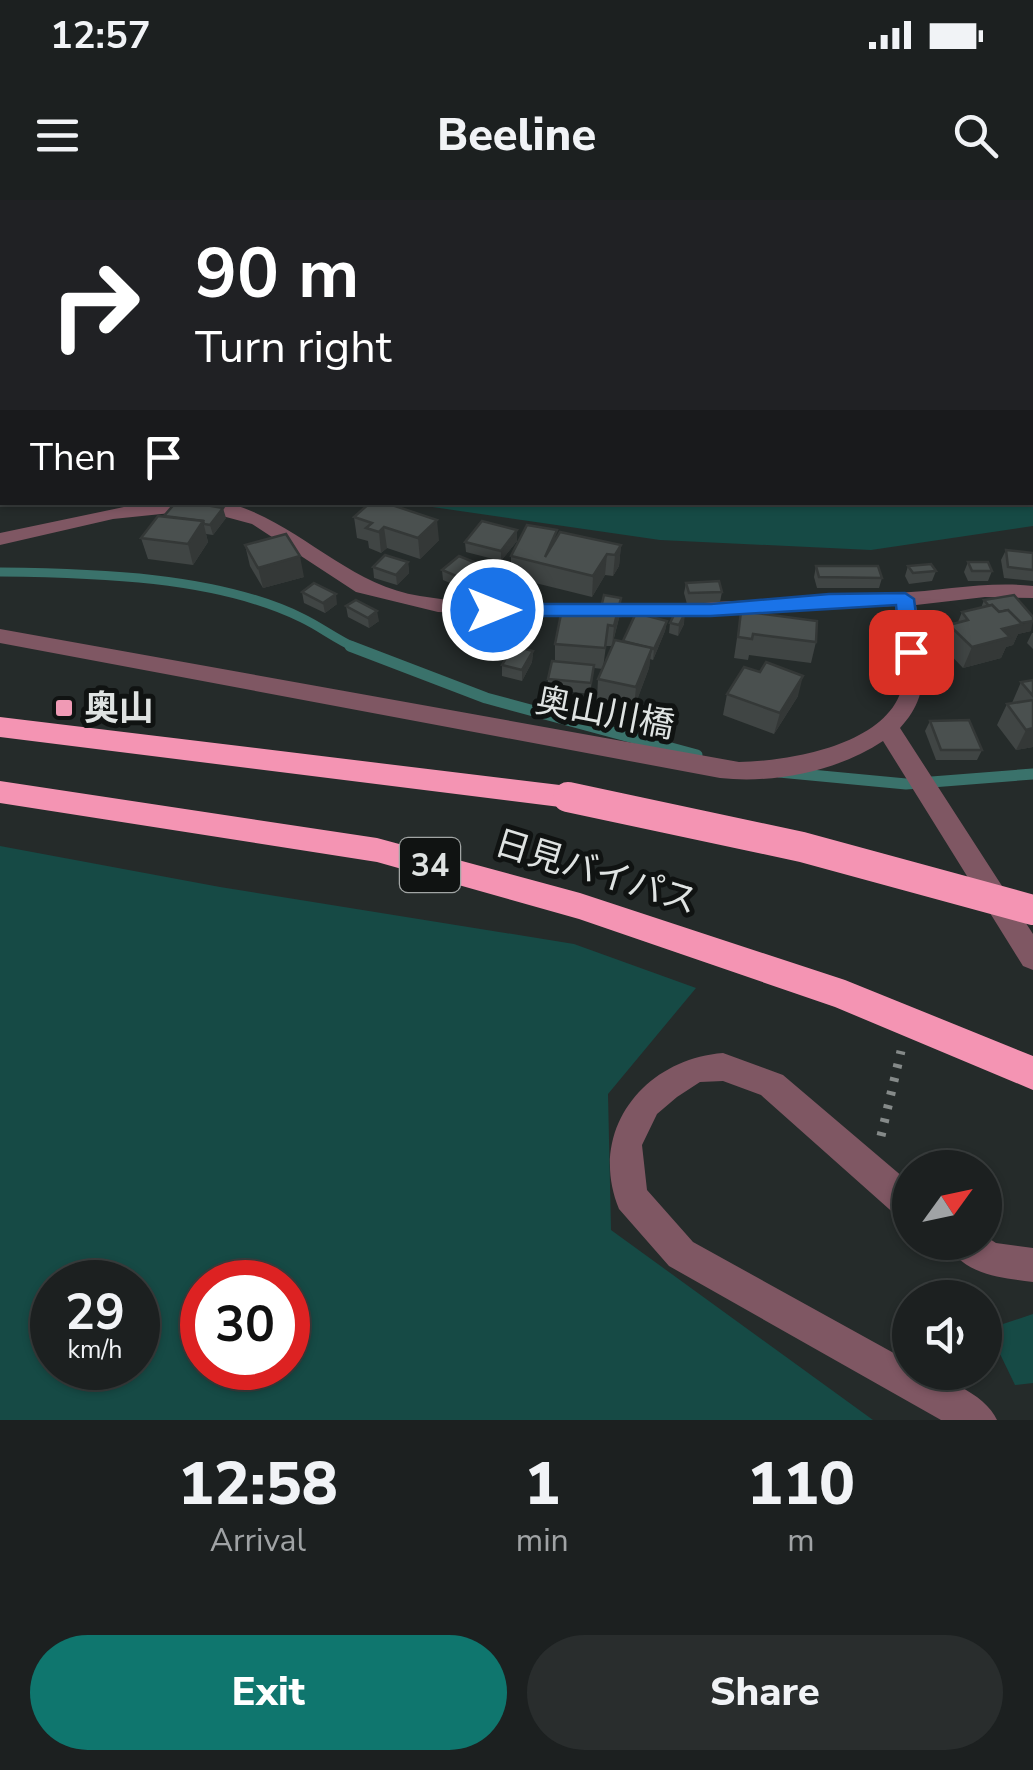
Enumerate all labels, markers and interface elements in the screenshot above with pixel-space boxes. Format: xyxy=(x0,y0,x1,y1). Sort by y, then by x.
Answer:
text: 12:57 xyxy=(50,10,151,61)
text: Beeline xyxy=(437,105,596,166)
icon: menu xyxy=(30,108,85,163)
icon: search xyxy=(948,108,1003,163)
text: 90 m xyxy=(195,226,359,322)
icon: right xyxy=(30,240,160,370)
text: Turn right xyxy=(195,317,392,378)
icon: arrive xyxy=(136,430,191,485)
text: Then xyxy=(30,432,116,483)
position arrow xyxy=(441,558,545,662)
pin xyxy=(869,610,954,695)
icon: arrive xyxy=(884,625,939,680)
street label: 奥山川橋 xyxy=(532,677,678,749)
place label: 奥山 xyxy=(84,685,154,732)
marker: 奥山 xyxy=(53,697,75,719)
street label: 日見バイパス xyxy=(489,819,703,925)
road number: 34 xyxy=(400,838,460,892)
north arrow xyxy=(892,1150,1002,1260)
map controls xyxy=(892,1150,1002,1390)
speed limit sign: 30 xyxy=(180,1260,310,1390)
text: 29 xyxy=(65,1278,125,1347)
button: sound xyxy=(892,1280,1002,1390)
text: km/h xyxy=(67,1333,123,1367)
text: 12:58 xyxy=(178,1443,338,1525)
text: 1 xyxy=(524,1443,560,1525)
text: 110 xyxy=(747,1443,855,1525)
text: Arrival xyxy=(210,1519,306,1562)
text: min xyxy=(516,1519,569,1562)
text: m xyxy=(787,1519,815,1562)
button: Exit xyxy=(30,1635,507,1750)
button: Share xyxy=(527,1635,1003,1750)

